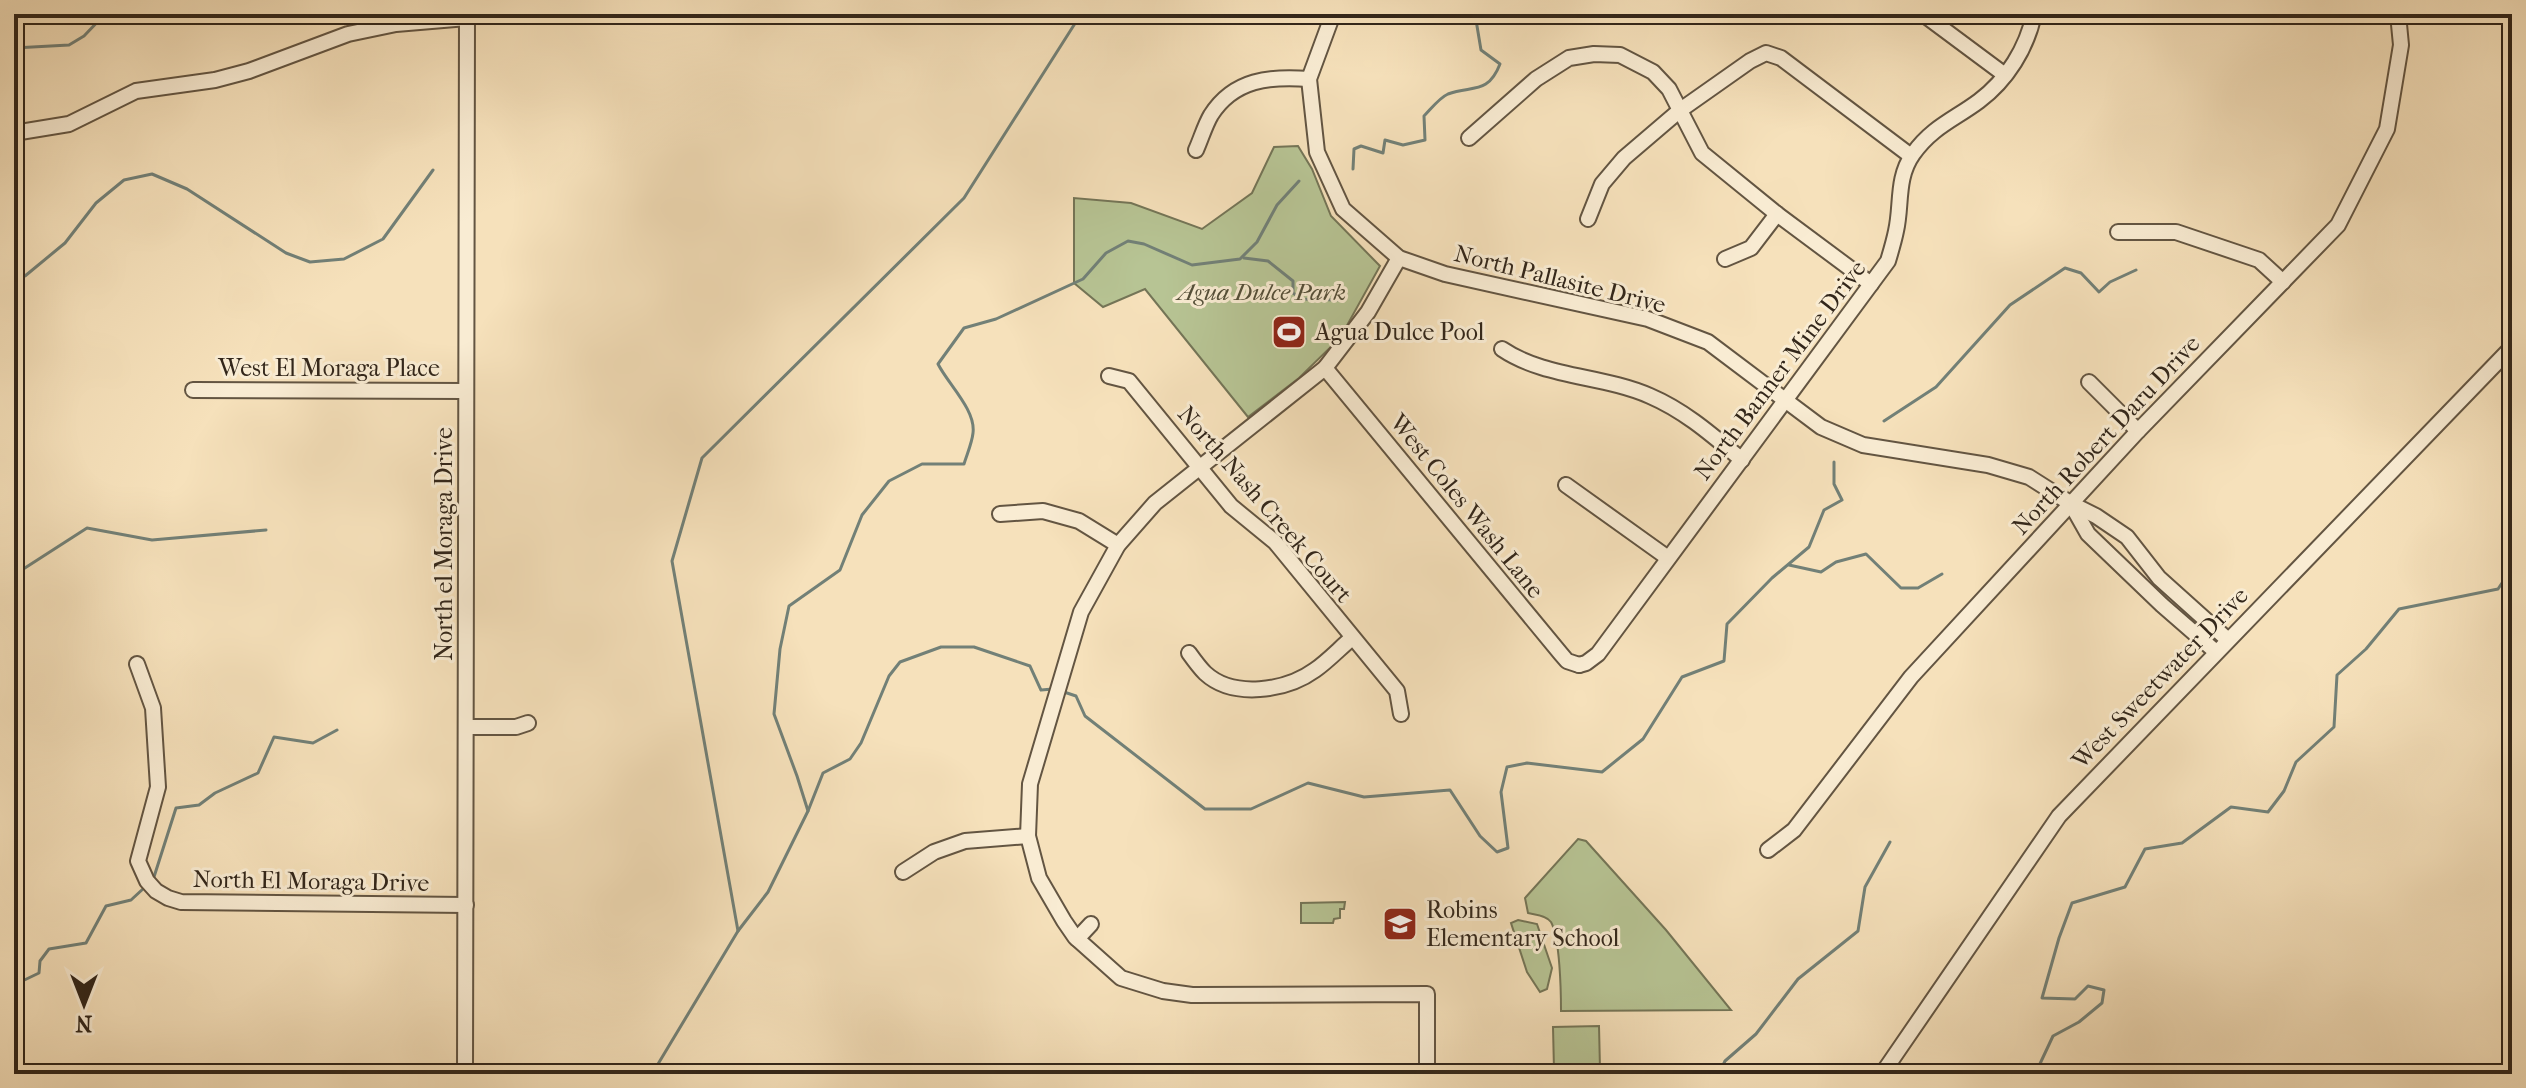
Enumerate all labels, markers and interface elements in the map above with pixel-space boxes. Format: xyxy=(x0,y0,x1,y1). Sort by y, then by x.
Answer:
street label: North Pallasite Drive xyxy=(1451,239,1669,319)
street label: North Banner Mine Drive xyxy=(1688,255,1872,485)
park label: Agua Dulce Park xyxy=(1175,278,1346,306)
sports icon: Agua Dulce Pool xyxy=(1270,313,1308,351)
place label: Agua Dulce Pool xyxy=(1314,318,1485,346)
street label: North Robert Daru Drive xyxy=(2006,330,2206,540)
street label: West El Moraga Place xyxy=(217,354,440,382)
street label: North Nash Creek Court xyxy=(1172,400,1358,608)
street label: West Coles Wash Lane xyxy=(1384,408,1550,604)
street label: North el Moraga Drive xyxy=(430,427,458,661)
street label: West Sweetwater Drive xyxy=(2065,581,2254,775)
street label: North El Moraga Drive xyxy=(193,865,430,897)
place label: Robins Elementary School xyxy=(1426,896,1620,952)
school or university icon: Robins Elementary School xyxy=(1381,905,1419,943)
north arrow xyxy=(44,964,124,1044)
text: N xyxy=(75,1010,92,1036)

